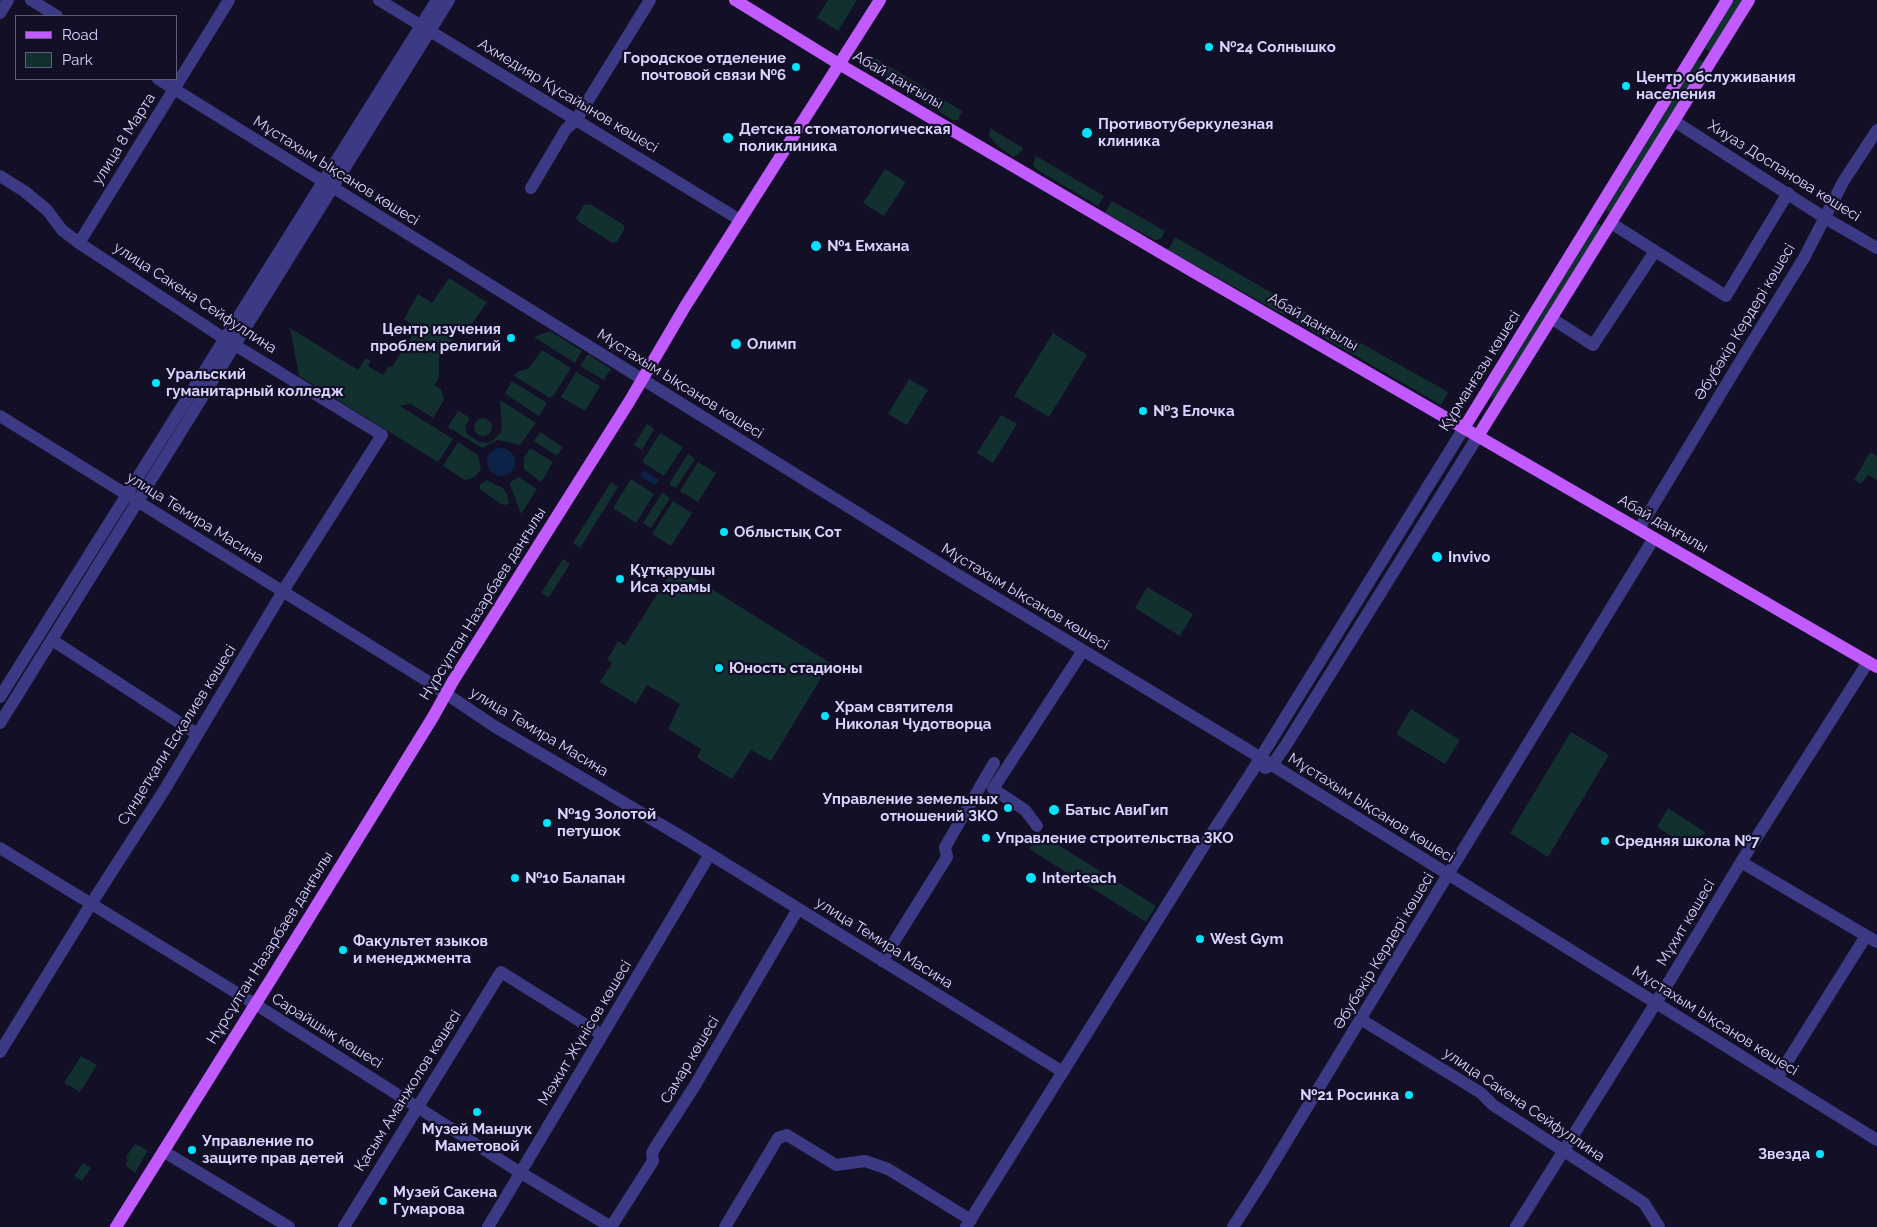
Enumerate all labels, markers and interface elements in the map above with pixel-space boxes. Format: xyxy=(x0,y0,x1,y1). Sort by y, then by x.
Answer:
legend xyxy=(15,15,178,80)
text: Road xyxy=(62,26,98,44)
street label: Ахмедияр Құсайынов көшесі xyxy=(475,35,661,157)
place label: №24 Солнышко xyxy=(1219,38,1336,56)
marker: №24 Солнышко xyxy=(1203,41,1215,53)
street label: Абай даңғылы xyxy=(850,47,946,113)
place label: Городское отделение почтовой связи №6 xyxy=(623,49,786,84)
text: Park xyxy=(62,51,93,69)
marker: Городское отделение почтовой связи №6 xyxy=(790,61,802,73)
place label: Центр обслуживания наcеления xyxy=(1636,68,1796,103)
marker: Центр обслуживания наcеления xyxy=(1620,80,1632,92)
street label: улица 8 Марта xyxy=(89,90,159,188)
street label: Мұстахым Ықсанов көшесі xyxy=(250,112,422,230)
place label: Противотуберкулезная клиника xyxy=(1098,115,1273,150)
street label: Хиуаз Доспанова көшесі xyxy=(1704,117,1864,225)
place label: Детская стоматологическая поликлиника xyxy=(739,120,951,155)
marker: Противотуберкулезная клиника xyxy=(1080,126,1094,140)
marker: Детская стоматологическая поликлиника xyxy=(721,131,735,145)
place label: №1 Емхана xyxy=(827,237,909,255)
street label: улица Сакена Сейфуллина xyxy=(110,238,280,358)
marker: №1 Емхана xyxy=(809,239,823,253)
street label: Әбубәкір Кердері көшесі xyxy=(1691,240,1799,404)
street label: Абай даңғылы xyxy=(1265,289,1361,355)
street label: Құрманғазы көшесі xyxy=(1436,307,1524,435)
place label: Центр изучения проблем религий xyxy=(370,320,501,355)
street label: Мұстахым Ықсанов көшесі xyxy=(594,325,766,443)
marker: Центр изучения проблем религий xyxy=(505,332,517,344)
place label: Олимп xyxy=(747,335,796,353)
marker: Олимп xyxy=(729,337,743,351)
place label: Уральский гуманитарный колледж xyxy=(166,365,344,400)
marker: Уральский гуманитарный колледж xyxy=(150,377,162,389)
place label: №3 Елочка xyxy=(1153,402,1235,420)
marker: №3 Елочка xyxy=(1137,405,1149,417)
street label: улица Темира Масина xyxy=(123,468,267,568)
street label: Абай даңғылы xyxy=(1615,491,1711,557)
street label: Нұрсұлтан Назарбаев даңғылы xyxy=(416,504,550,704)
place label: Облыстық Сот xyxy=(734,523,841,541)
marker: Облыстық Сот xyxy=(718,526,730,538)
street label: Мұстахым Ықсанов көшесі xyxy=(938,540,1112,654)
place label: Invivo xyxy=(1448,548,1490,566)
marker: Invivo xyxy=(1430,550,1444,564)
place label: Құтқарушы Иса храмы xyxy=(630,561,715,596)
marker: Құтқарушы Иса храмы xyxy=(614,573,626,585)
street label: Сүндетқали Есқалиев көшесі xyxy=(114,641,240,829)
place label: Юность стадионы xyxy=(729,659,862,677)
marker: Юность стадионы xyxy=(713,662,725,674)
street label: улица Темира Масина xyxy=(466,683,612,781)
place label: Храм святителя Николая Чудотворца xyxy=(835,698,991,733)
marker: Храм святителя Николая Чудотворца xyxy=(819,710,831,722)
street label: Мұстахым Ықсанов көшесі xyxy=(1285,749,1457,867)
place label: Управление земельных отношений ЗКО xyxy=(823,790,998,825)
place label: Батыс АвиГип xyxy=(1065,801,1168,819)
marker: Управление земельных отношений ЗКО xyxy=(1002,802,1014,814)
marker: Батыс АвиГип xyxy=(1047,803,1061,817)
place label: №19 Золотой петушок xyxy=(557,805,656,840)
marker: №19 Золотой петушок xyxy=(541,817,553,829)
place label: Управление строительства ЗКО xyxy=(996,829,1234,847)
marker: Управление строительства ЗКО xyxy=(980,832,992,844)
place label: Средняя школа №7 xyxy=(1615,832,1760,850)
marker: Средняя школа №7 xyxy=(1599,835,1611,847)
street label: Нұрсұлтан Назарбаев даңғылы xyxy=(203,848,337,1048)
place label: №10 Балапан xyxy=(525,869,625,887)
place label: Interteach xyxy=(1042,869,1117,887)
street label: Әбубәкір Кердері көшесі xyxy=(1330,869,1438,1033)
marker: Interteach xyxy=(1024,871,1038,885)
marker: №10 Балапан xyxy=(509,872,521,884)
street label: Мұхит көшесі xyxy=(1653,877,1719,969)
street label: улица Темира Масина xyxy=(812,893,956,993)
place label: West Gym xyxy=(1210,930,1283,948)
place label: Факультет языков и менеджмента xyxy=(353,932,488,967)
marker: West Gym xyxy=(1194,933,1206,945)
marker: Факультет языков и менеджмента xyxy=(337,944,349,956)
street label: Мәжит Жүнісов көшесі xyxy=(535,957,635,1109)
street label: Мұстахым Ықсанов көшесі xyxy=(1629,962,1801,1080)
street label: Сарайшық көшесі xyxy=(268,990,386,1072)
street label: Қасым Аманжолов көшесі xyxy=(351,1007,465,1175)
street label: Самар көшесі xyxy=(657,1013,723,1107)
street label: улица Сакена Сейфуллина xyxy=(1440,1044,1608,1166)
place label: №21 Росинка xyxy=(1300,1086,1399,1104)
marker: №21 Росинка xyxy=(1403,1089,1415,1101)
marker: Музей Маншук Маметовой xyxy=(471,1106,483,1118)
place label: Музей Маншук Маметовой xyxy=(422,1120,532,1155)
place label: Управление по защите прав детей xyxy=(202,1132,344,1167)
marker: Управление по защите прав детей xyxy=(186,1144,198,1156)
place label: Звезда xyxy=(1758,1145,1810,1163)
marker: Звезда xyxy=(1814,1148,1826,1160)
place label: Музей Сакена Гумарова xyxy=(393,1183,497,1218)
marker: Музей Сакена Гумарова xyxy=(377,1195,389,1207)

